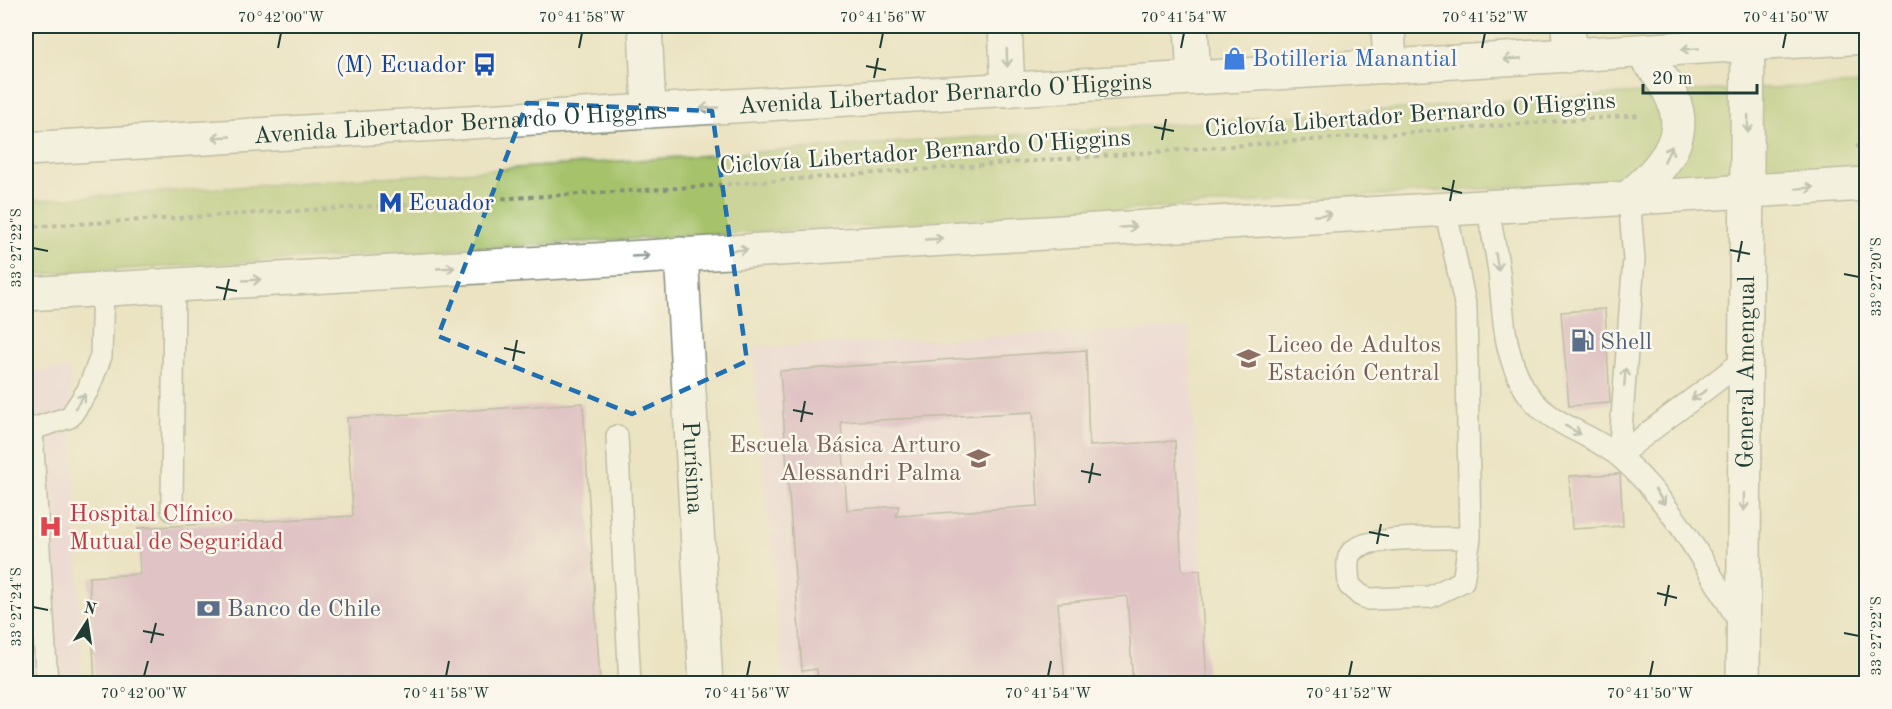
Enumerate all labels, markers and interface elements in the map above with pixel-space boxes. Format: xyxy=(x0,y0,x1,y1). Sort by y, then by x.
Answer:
text: 70°42'00"W xyxy=(238,11,324,26)
text: 70°41'58"W xyxy=(539,11,625,26)
text: 70°41'56"W xyxy=(840,11,926,26)
text: 70°41'54"W xyxy=(1141,11,1227,26)
text: 70°41'52"W xyxy=(1442,11,1528,26)
text: 70°41'50"W xyxy=(1743,11,1829,26)
one-way arrow xyxy=(1680,43,1700,54)
shop icon: Botilleria Manantial xyxy=(1221,45,1247,71)
one-way arrow xyxy=(1001,47,1012,67)
place label: Botilleria Manantial xyxy=(1252,48,1457,72)
bus stop icon: (M) Ecuador xyxy=(471,51,497,77)
place label: (M) Ecuador xyxy=(335,54,466,78)
one-way arrow xyxy=(1502,54,1522,65)
scale bar xyxy=(1643,57,1757,95)
street label: Avenida Libertador Bernardo O'Higgins xyxy=(738,70,1153,120)
text: 20 m xyxy=(1652,70,1692,88)
street label: Ciclovía Libertador Bernardo O'Higgins xyxy=(1204,90,1617,142)
street label: Avenida Libertador Bernardo O'Higgins xyxy=(253,100,668,149)
one-way arrow xyxy=(700,102,719,113)
one-way arrow xyxy=(1742,114,1753,134)
street label: Ciclovía Libertador Bernardo O'Higgins xyxy=(719,127,1132,179)
one-way arrow xyxy=(211,132,231,143)
one-way arrow xyxy=(1663,146,1675,164)
one-way arrow xyxy=(1795,182,1815,193)
metro station icon: Ecuador xyxy=(377,189,403,215)
place label: Ecuador xyxy=(408,192,494,216)
text: 33°27'22"S xyxy=(10,208,25,288)
one-way arrow xyxy=(1313,209,1333,220)
one-way arrow xyxy=(1118,222,1138,233)
one-way arrow xyxy=(923,233,943,244)
text: 33°27'20"S xyxy=(1870,237,1885,317)
one-way arrow xyxy=(729,245,749,256)
one-way arrow xyxy=(630,251,650,262)
one-way arrow xyxy=(1492,252,1503,272)
one-way arrow xyxy=(436,262,456,273)
one-way arrow xyxy=(241,274,261,285)
street label: General Amengual xyxy=(1735,276,1760,469)
fuel station icon: Shell xyxy=(1569,328,1595,354)
place label: Shell xyxy=(1600,331,1652,355)
place label: Liceo de Adultos Estación Central xyxy=(1267,334,1441,386)
school or university icon: Liceo de Adultos Estación Central xyxy=(1236,345,1262,371)
one-way arrow xyxy=(1620,367,1631,387)
one-way arrow xyxy=(1691,389,1708,401)
one-way arrow xyxy=(74,394,86,410)
street label: Purísima xyxy=(677,420,706,515)
one-way arrow xyxy=(1563,425,1581,436)
place label: Escuela Básica Arturo Alessandri Palma xyxy=(729,434,961,486)
school or university icon: Escuela Básica Arturo Alessandri Palma xyxy=(966,445,992,471)
one-way arrow xyxy=(1654,489,1666,505)
one-way arrow xyxy=(1738,491,1750,511)
place label: Hospital Clínico Mutual de Seguridad xyxy=(69,503,283,555)
hospital icon: Hospital Clínico Mutual de Seguridad xyxy=(38,514,64,540)
text: 33°27'24"S xyxy=(10,567,25,647)
north arrow xyxy=(57,592,117,652)
bank icon: Banco de Chile xyxy=(196,595,222,621)
text: 33°27'22"S xyxy=(1870,596,1885,676)
place label: Banco de Chile xyxy=(227,598,381,622)
text: N xyxy=(82,600,98,619)
text: 70°42'00"W xyxy=(101,687,187,702)
text: 70°41'58"W xyxy=(403,687,489,702)
text: 70°41'56"W xyxy=(704,687,790,702)
text: 70°41'54"W xyxy=(1005,687,1091,702)
text: 70°41'52"W xyxy=(1306,687,1392,702)
text: 70°41'50"W xyxy=(1607,687,1693,702)

